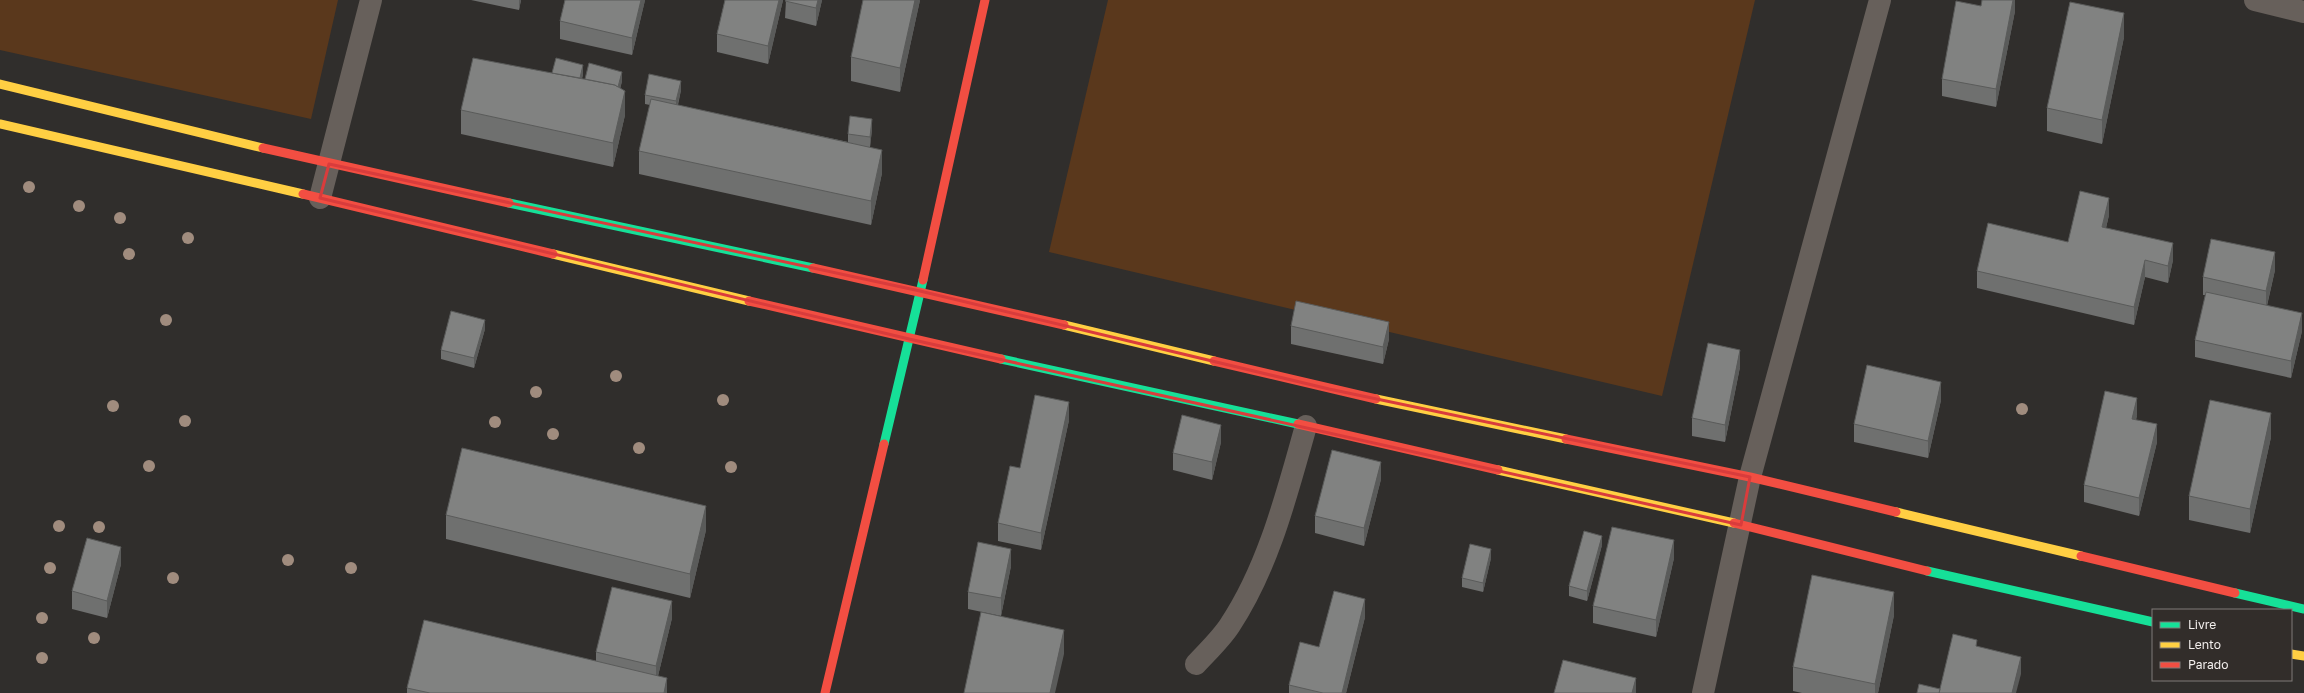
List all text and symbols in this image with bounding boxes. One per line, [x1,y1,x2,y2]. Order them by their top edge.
legend [2152,609,2292,681]
text: Livre [2188,617,2216,632]
text: Lento [2188,637,2221,652]
text: Parado [2188,657,2228,672]

